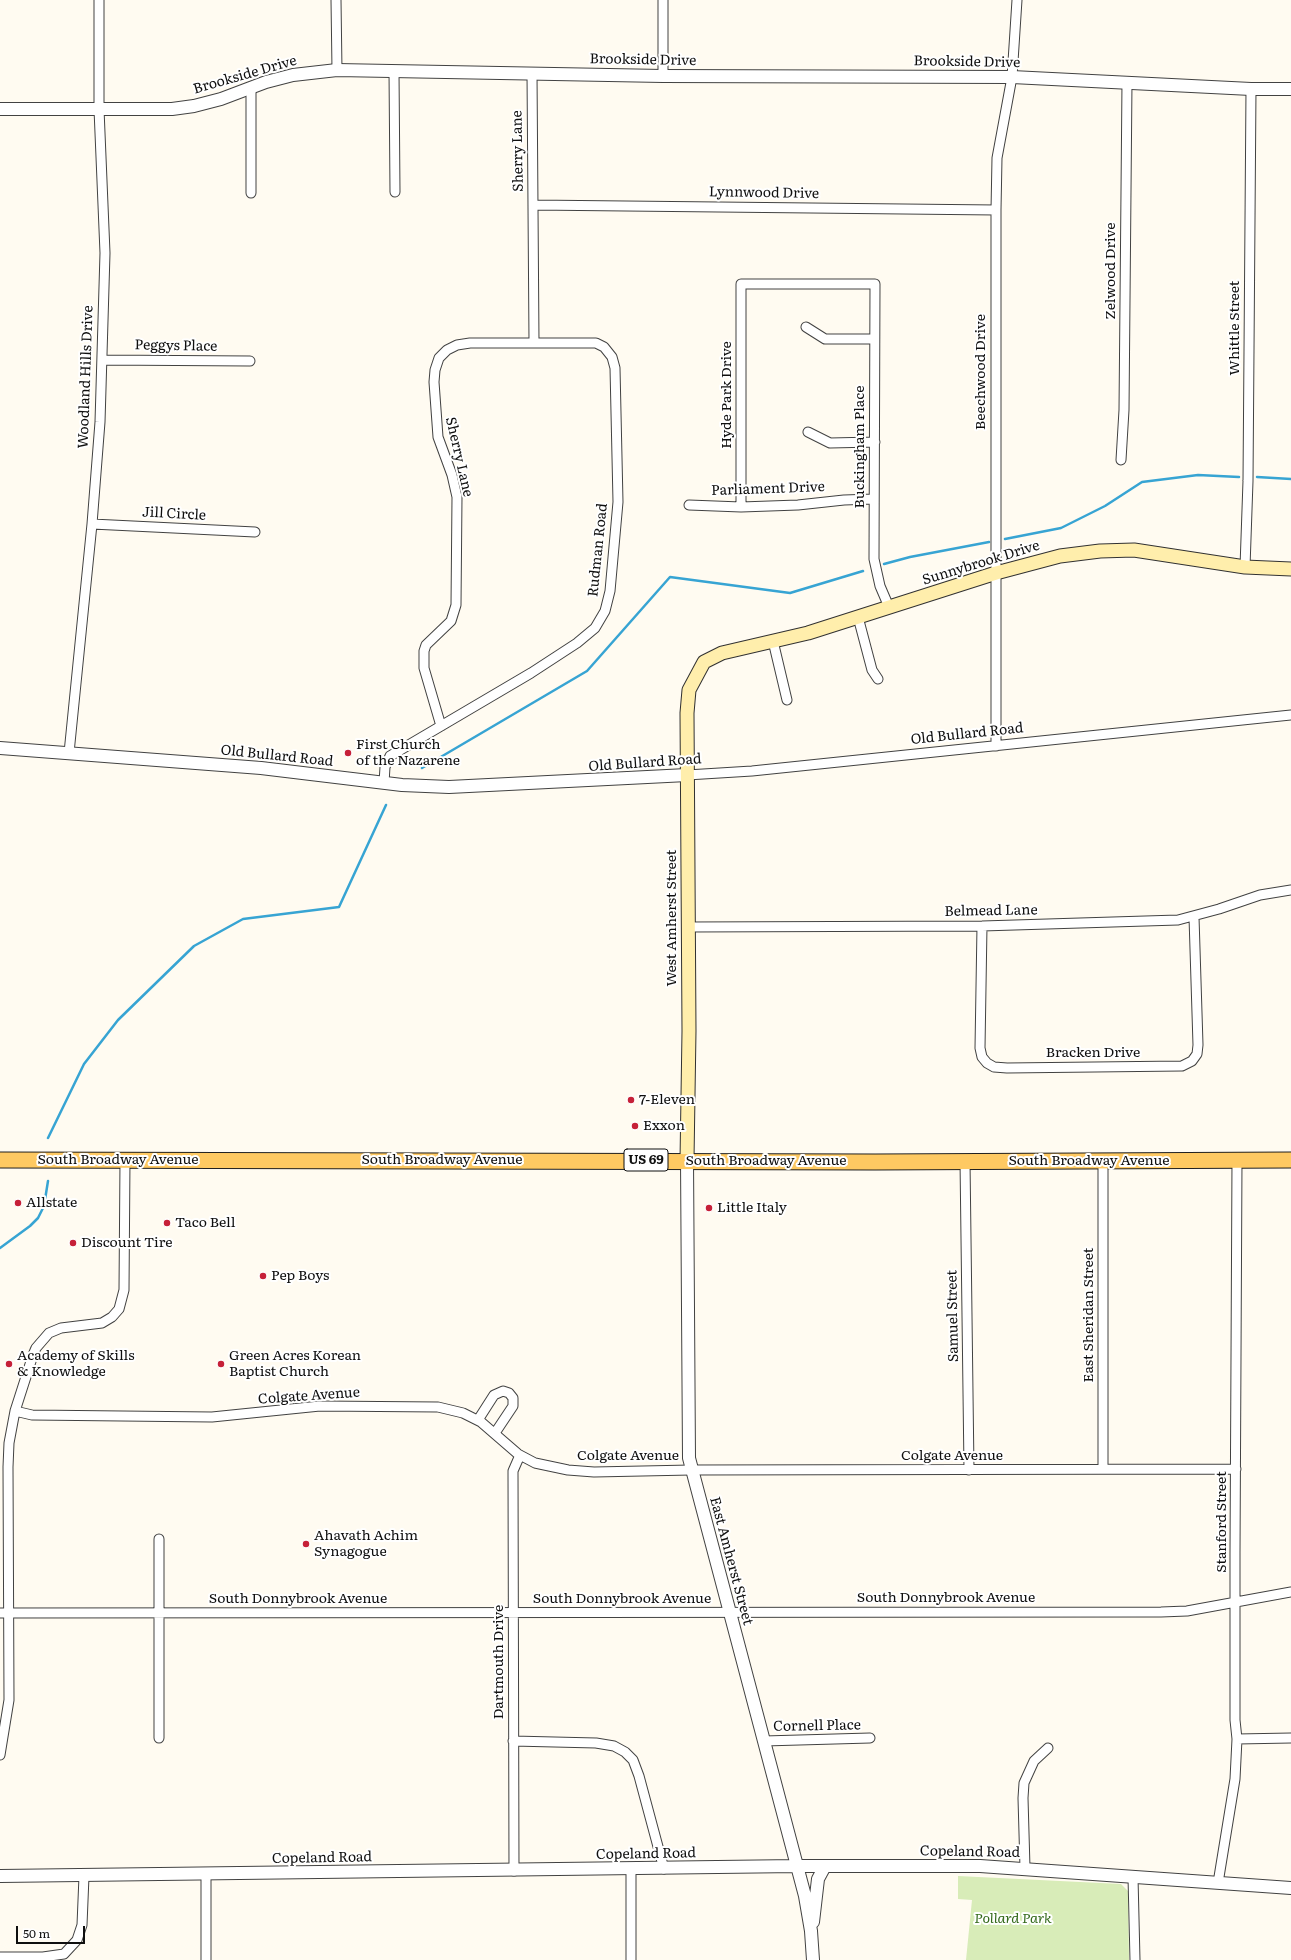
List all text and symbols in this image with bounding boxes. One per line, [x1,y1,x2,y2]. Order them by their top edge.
street label: Brookside Drive [590,51,696,69]
street label: Brookside Drive [191,52,299,98]
street label: Brookside Drive [914,53,1020,71]
street label: Sherry Lane [509,110,527,192]
street label: Lynnwood Drive [709,184,819,202]
street label: Zelwood Drive [1103,222,1119,320]
street label: Whittle Street [1227,281,1243,375]
street label: Woodland Hills Drive [75,305,97,449]
street label: Beechwood Drive [973,314,989,430]
street label: Peggys Place [134,337,218,355]
street label: Hyde Park Drive [719,341,735,449]
street label: Buckingham Place [852,386,868,508]
street label: Sherry Lane [442,415,476,499]
street label: Parliament Drive [711,479,825,499]
street label: Rudman Road [585,502,611,598]
street label: Jill Circle [142,504,206,524]
street label: Sunnybrook Drive [920,537,1042,589]
street label: Old Bullard Road [910,720,1024,748]
place label: First Church of the Nazarene [356,737,460,770]
street label: Old Bullard Road [220,742,334,770]
marker: First Church of the Nazarene [343,748,353,758]
street label: Old Bullard Road [588,751,702,775]
street label: West Amherst Street [664,850,680,986]
street label: Belmead Lane [944,902,1038,920]
street label: Bracken Drive [1046,1045,1140,1061]
place label: 7-Eleven [639,1092,695,1108]
marker: 7-Eleven [626,1095,636,1105]
place label: Exxon [643,1118,685,1134]
marker: Exxon [630,1121,640,1131]
road number: US 69 [624,1149,668,1171]
street label: South Broadway Avenue [37,1152,199,1168]
street label: South Broadway Avenue [361,1152,523,1168]
street label: South Broadway Avenue [685,1153,847,1169]
street label: South Broadway Avenue [1008,1153,1170,1169]
place label: Allstate [26,1195,77,1211]
marker: Allstate [13,1198,23,1208]
place label: Little Italy [717,1200,787,1216]
marker: Little Italy [704,1203,714,1213]
place label: Taco Bell [175,1215,235,1231]
marker: Taco Bell [162,1218,172,1228]
place label: Discount Tire [81,1235,173,1251]
marker: Discount Tire [68,1238,78,1248]
street label: East Sheridan Street [1081,1247,1097,1383]
place label: Pep Boys [271,1268,329,1284]
street label: Samuel Street [944,1270,962,1362]
marker: Pep Boys [258,1271,268,1281]
place label: Academy of Skills & Knowledge [17,1348,135,1380]
place label: Green Acres Korean Baptist Church [229,1348,361,1380]
marker: Academy of Skills & Knowledge [4,1359,14,1369]
marker: Green Acres Korean Baptist Church [216,1359,226,1369]
street label: Colgate Avenue [258,1384,360,1408]
street label: Colgate Avenue [577,1448,679,1464]
street label: Colgate Avenue [901,1448,1003,1464]
street label: Stanford Street [1214,1471,1230,1573]
street label: East Amherst Street [706,1495,756,1627]
place label: Ahavath Achim Synagogue [314,1528,418,1560]
marker: Ahavath Achim Synagogue [301,1539,311,1549]
street label: South Donnybrook Avenue [857,1590,1035,1606]
street label: South Donnybrook Avenue [209,1591,387,1607]
street label: South Donnybrook Avenue [533,1591,711,1607]
street label: Dartmouth Drive [491,1605,507,1719]
street label: Cornell Place [773,1717,861,1735]
street label: Copeland Road [920,1843,1020,1861]
street label: Copeland Road [596,1845,696,1863]
street label: Copeland Road [272,1849,372,1867]
park label: Pollard Park [974,1911,1052,1927]
scale bar [18,1918,87,1944]
text: 50 m [23,1924,50,1942]

